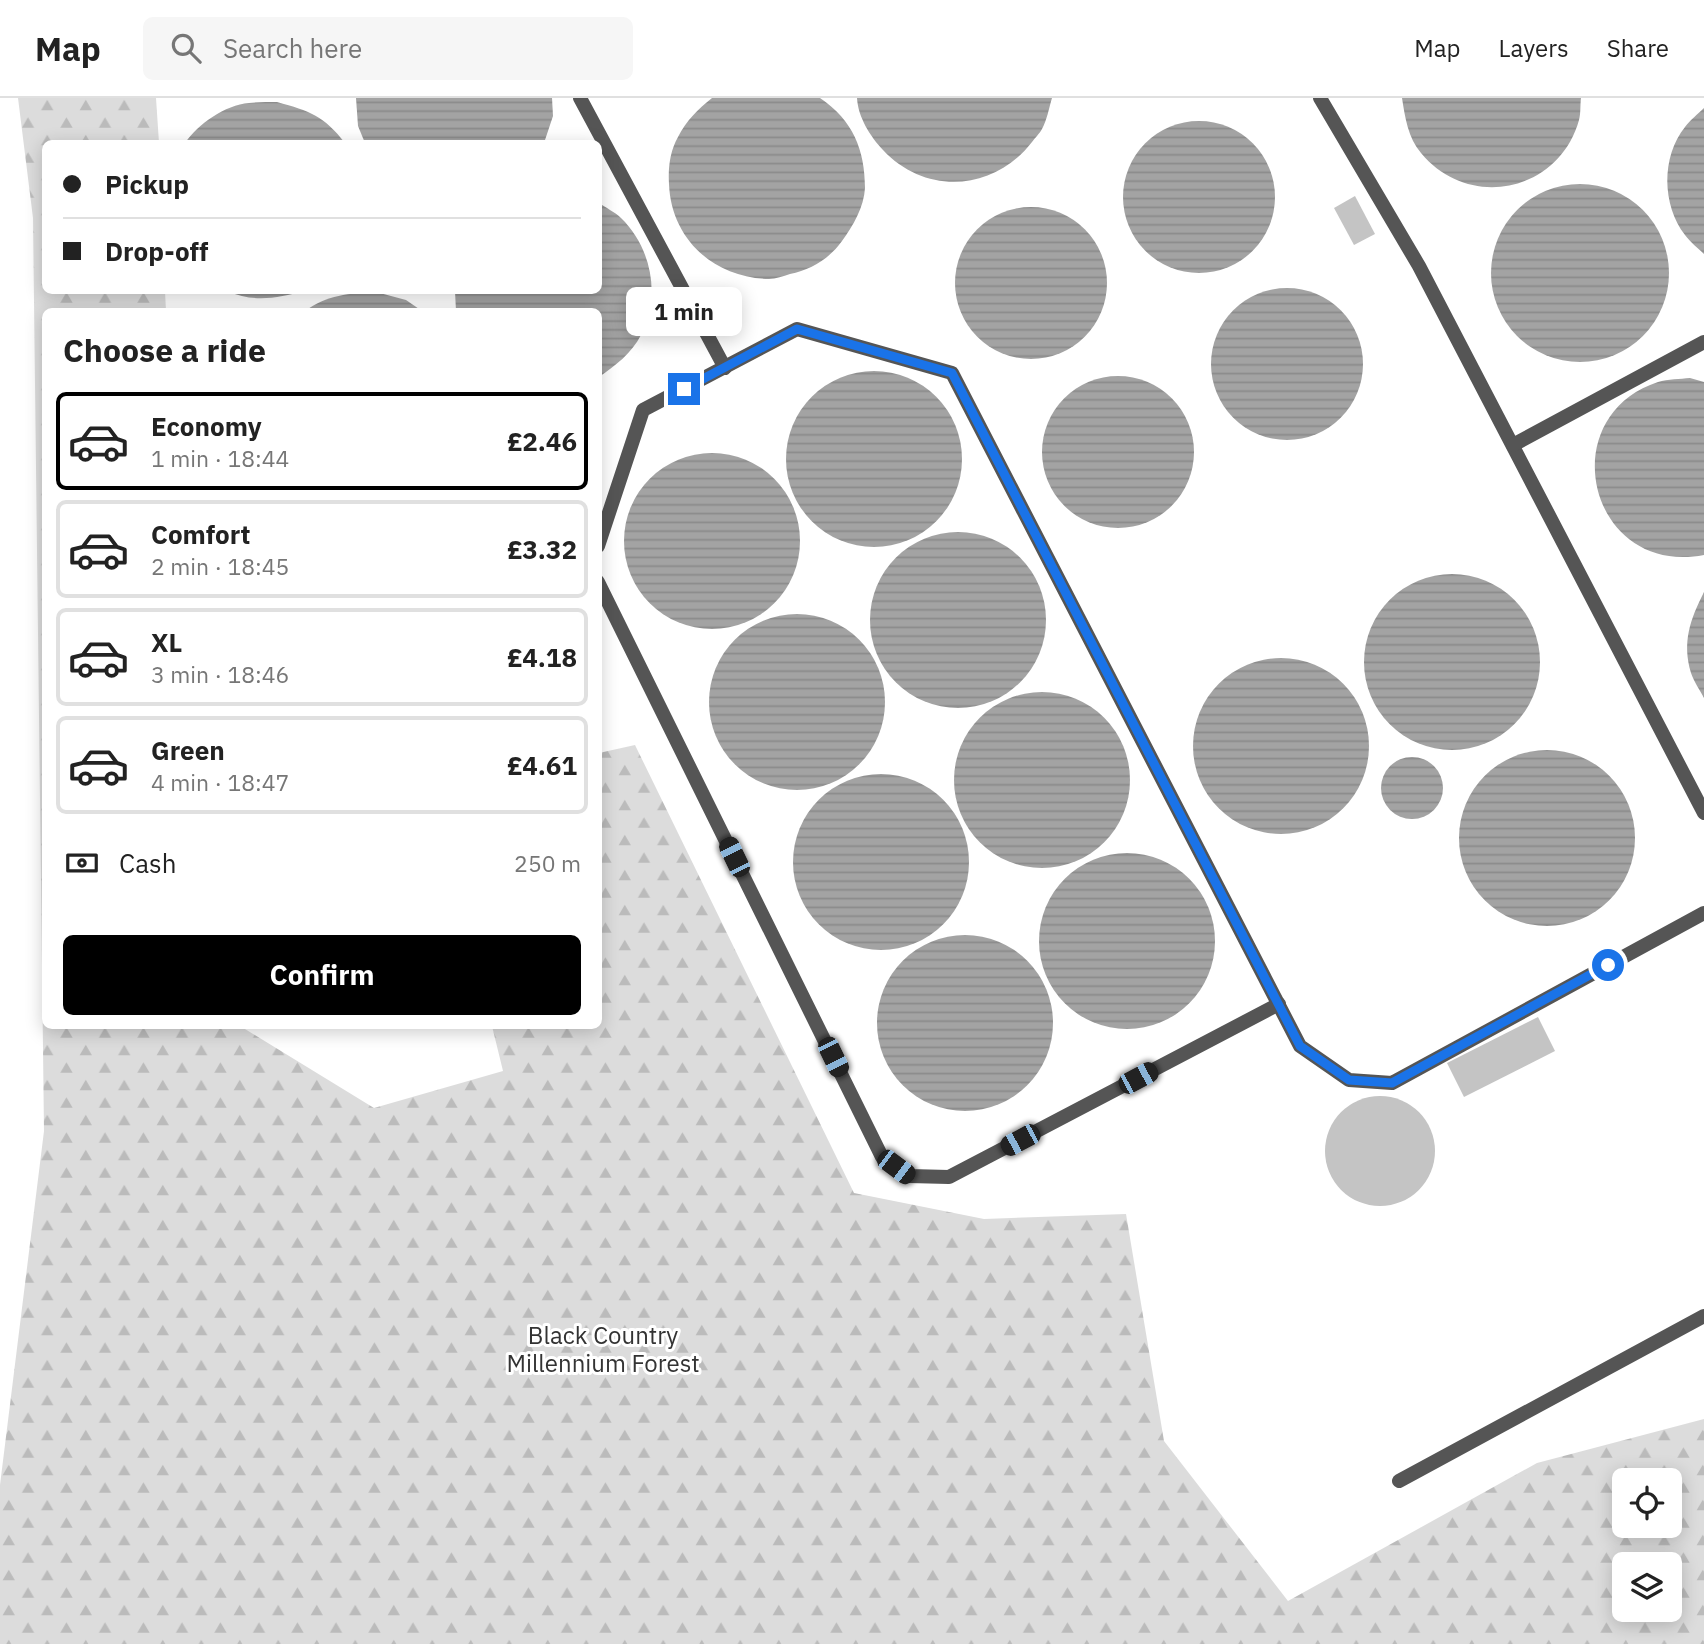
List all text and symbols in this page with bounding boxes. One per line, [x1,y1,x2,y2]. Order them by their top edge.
search box [143,17,633,80]
text: Map [35,27,101,70]
icon: search [167,29,205,67]
text: Search here [223,31,362,65]
text: Map [1414,32,1461,64]
text: Layers [1499,32,1569,64]
text: Share [1607,32,1669,64]
text: Pickup [105,167,189,201]
text: Drop-off [105,234,208,268]
callout: 1 min [626,288,742,336]
text: 1 min [654,296,714,326]
text: Choose a ride [63,329,266,371]
route end [668,373,700,405]
text: Economy [151,409,262,443]
icon: car [67,410,130,473]
text: £2.46 [507,424,577,458]
text: 1 min · 18:44 [151,443,289,473]
text: Comfort [151,517,250,551]
icon: car [67,518,130,581]
text: £3.32 [507,532,577,566]
text: 2 min · 18:45 [151,551,289,581]
text: XL [151,625,182,659]
icon: car [67,626,130,689]
text: £4.18 [507,640,577,674]
text: 3 min · 18:46 [151,659,289,689]
text: Green [151,733,225,767]
icon: car [67,734,130,797]
text: £4.61 [507,748,577,782]
text: 4 min · 18:47 [151,767,289,797]
car [716,834,753,880]
icon: cash [63,844,101,882]
text: Cash [119,846,176,880]
text: 250 m [514,848,581,878]
button: Confirm [63,935,581,1015]
route start [1592,949,1624,981]
car [815,1034,852,1080]
car [1115,1059,1162,1097]
car [997,1121,1044,1159]
car [873,1146,920,1188]
park label: Black Country Millennium Forest [506,1319,700,1379]
map controls [1612,1468,1682,1622]
button: locate [1612,1468,1682,1538]
button: layers [1612,1552,1682,1622]

